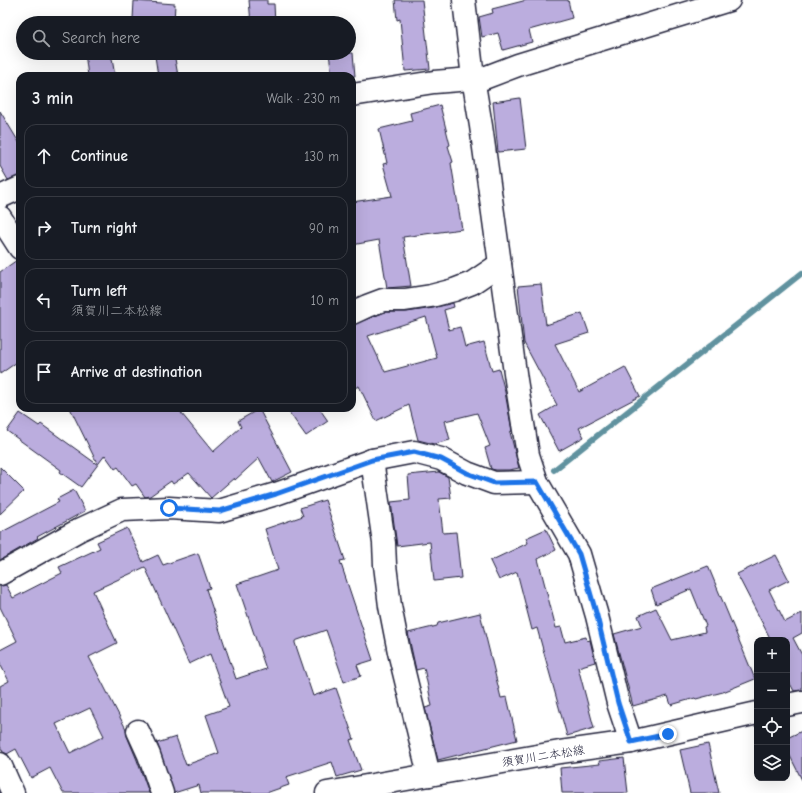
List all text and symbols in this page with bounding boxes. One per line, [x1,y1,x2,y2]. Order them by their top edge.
search box [16,16,356,60]
icon: search [30,27,52,49]
text: Search here [62,29,140,47]
text: 3 min [32,89,73,108]
text: Walk · 230 m [266,91,340,106]
icon: ahead [33,145,55,167]
text: Continue [71,147,128,165]
text: 130 m [304,149,339,164]
icon: right [33,217,55,239]
text: Turn right [71,219,137,237]
text: 90 m [309,221,339,236]
text: Turn left [71,282,127,300]
icon: left [33,289,55,311]
text: 10 m [311,293,339,308]
text: 須賀川二本松線 [71,303,162,318]
icon: arrive [33,361,55,383]
text: Arrive at destination [71,363,202,381]
route start [160,499,178,517]
map controls [754,637,790,781]
button: + [754,637,790,673]
button: − [754,673,790,709]
button: locate [754,709,790,745]
route end [659,725,677,743]
street label: 須賀川二本松線 [500,743,586,769]
button: layers [754,745,790,781]

